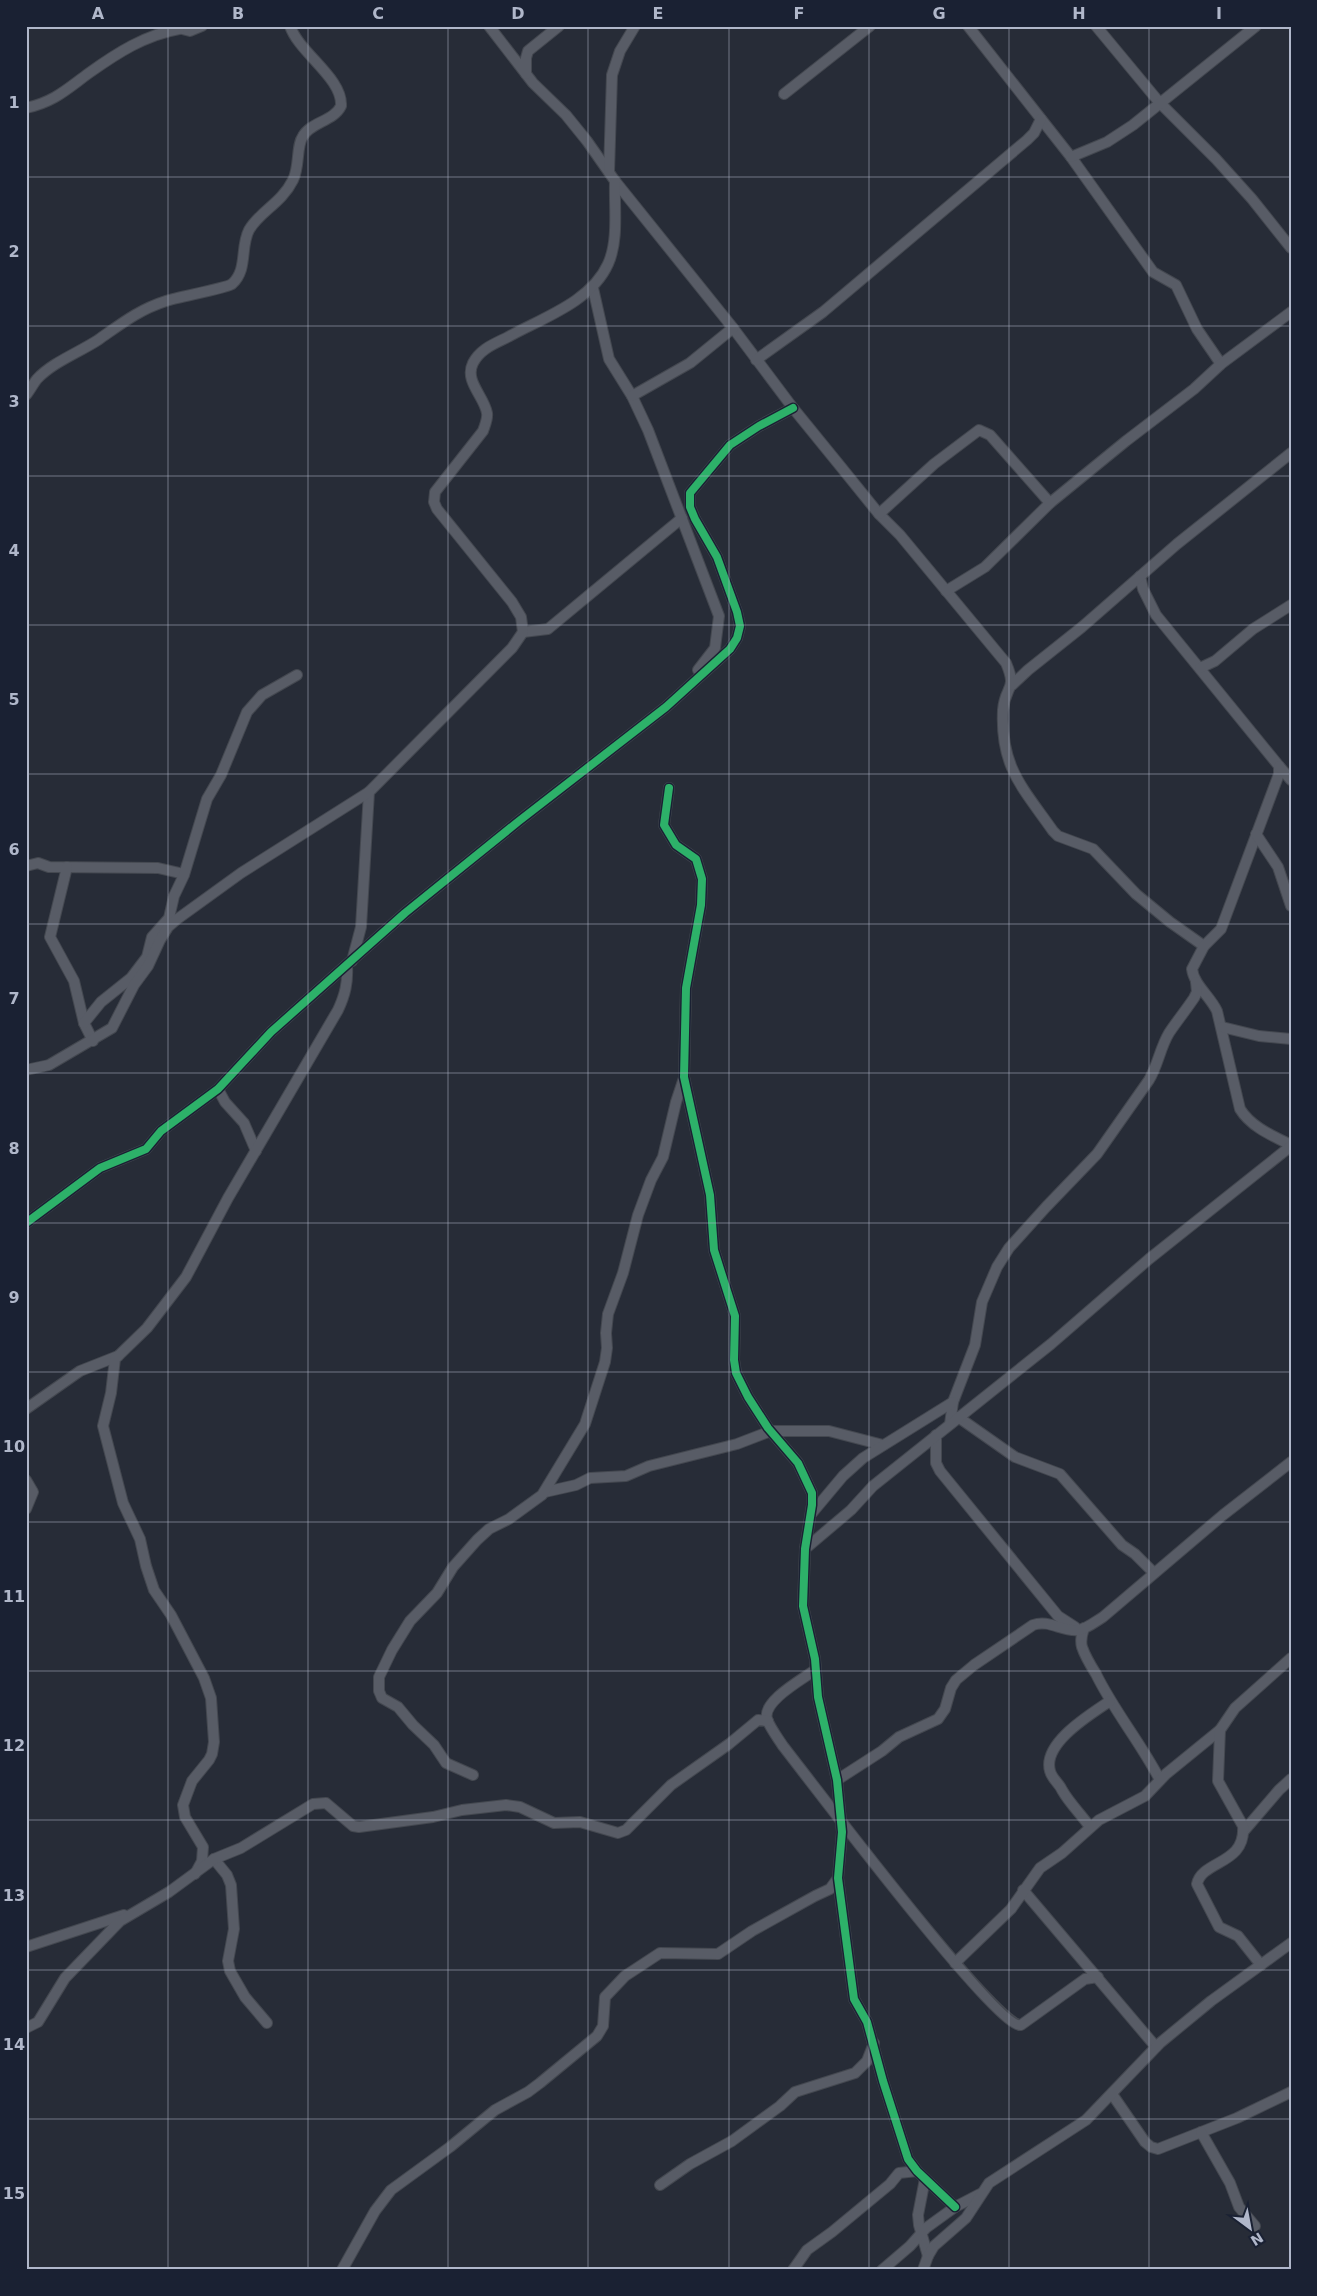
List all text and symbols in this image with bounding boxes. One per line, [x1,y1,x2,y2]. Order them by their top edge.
text: A [92,4,105,23]
text: B [232,4,244,23]
text: C [372,4,384,23]
text: D [511,4,525,23]
text: E [653,4,663,23]
text: F [794,4,804,23]
text: G [932,4,946,23]
text: H [1072,4,1086,23]
text: I [1216,4,1222,23]
text: 1 [8,93,20,112]
text: 2 [8,242,20,261]
text: 3 [8,392,20,411]
text: 4 [8,541,20,560]
text: 5 [8,690,20,709]
text: 6 [8,840,20,859]
text: 7 [8,989,20,1008]
text: 8 [8,1139,20,1158]
text: 9 [8,1288,20,1307]
text: 10 [3,1437,25,1456]
text: 11 [3,1587,25,1606]
text: 12 [3,1736,25,1755]
text: 13 [3,1886,25,1905]
text: 14 [3,2035,25,2054]
text: 15 [3,2184,25,2203]
north arrow [1224,2204,1274,2254]
text: N [1248,2229,1266,2249]

